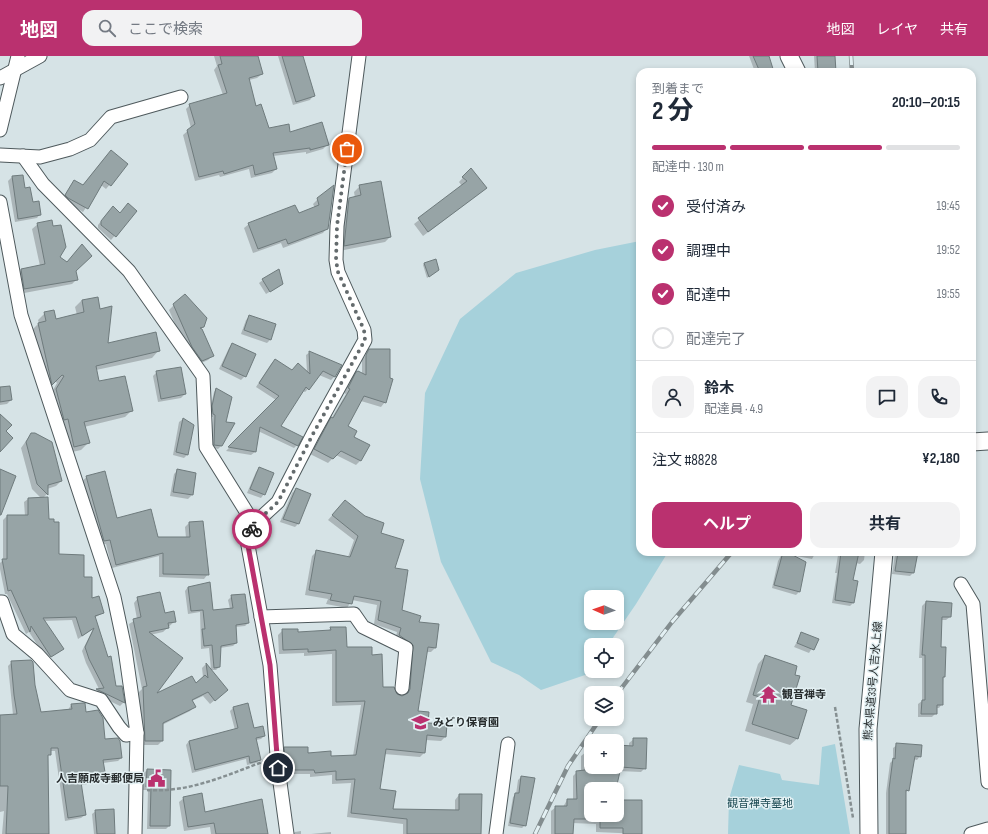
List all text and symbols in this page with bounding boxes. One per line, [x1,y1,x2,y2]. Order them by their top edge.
search box [82,10,362,46]
icon: search [96,17,118,39]
text: 地図 [20,19,58,42]
text: ここで検索 [128,20,203,39]
text: 地図 [826,21,854,38]
text: レイヤ [876,21,918,38]
text: 共有 [940,21,968,38]
text: 到着まで [652,81,704,97]
text: 20:10–20:15 [892,93,960,112]
text: 2 分 [652,96,693,127]
pin [330,132,364,166]
icon: bag [336,138,358,160]
text: 配達中 · 130 m [652,159,724,175]
icon: check [652,195,674,217]
text: 受付済み [686,198,746,217]
text: 19:45 [937,198,960,214]
icon: check [652,239,674,261]
text: 調理中 [686,242,731,261]
text: 19:52 [937,242,960,258]
icon: check [652,283,674,305]
text: 配達中 [686,286,731,305]
text: 19:55 [937,286,960,302]
text: 配達完了 [686,330,746,349]
button: person [652,376,694,418]
button: chat [866,376,908,418]
button: phone [918,376,960,418]
text: 鈴木 [704,379,734,398]
text: 配達員 · 4.9 [704,401,763,417]
text: ¥2,180 [922,449,960,468]
text: 注文 #8828 [652,451,717,470]
button: ヘルプ [652,502,802,548]
button: 共有 [810,502,960,548]
courier [232,509,272,549]
icon: bike [241,518,263,540]
north arrow [584,590,624,630]
map controls [584,590,624,822]
street label: 熊本県道33号人吉水上線 [861,621,885,741]
button: locate [584,638,624,678]
temple icon: 観音禅寺 [759,684,779,704]
button: layers [584,686,624,726]
place label: 観音禅寺 [782,688,826,701]
school or university icon: みどり保育園 [410,712,430,732]
place label: みどり保育園 [433,716,499,729]
button: + [584,734,624,774]
pin [261,751,295,785]
icon: home [267,757,289,779]
public building icon: 人吉願成寺郵便局 [147,768,167,788]
place label: 人吉願成寺郵便局 [56,772,144,785]
button: − [584,782,624,822]
park label: 観音禅寺墓地 [727,797,793,810]

